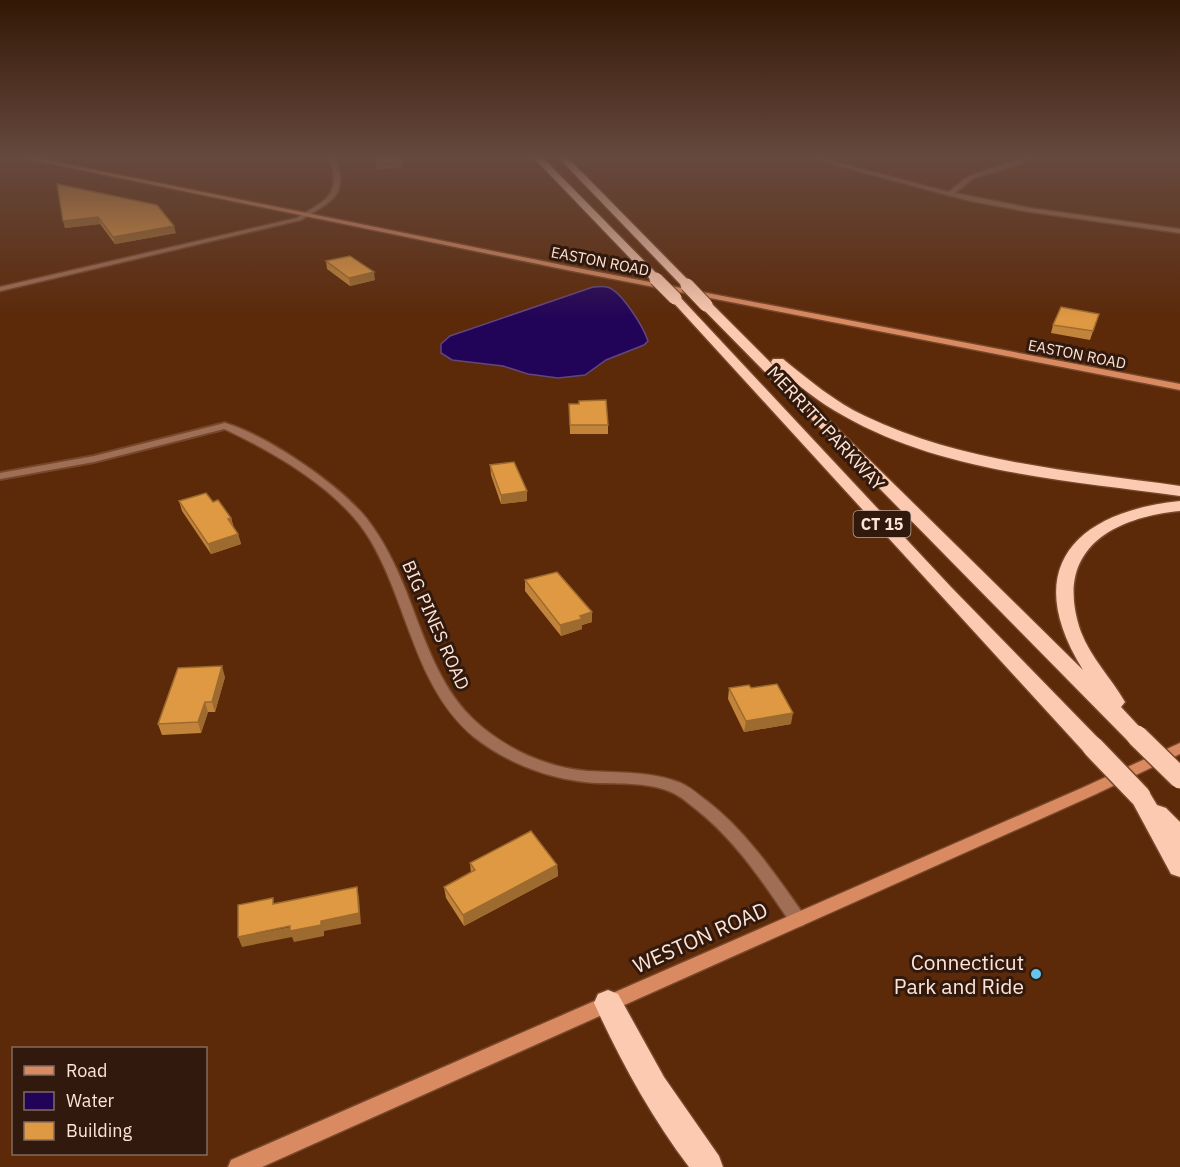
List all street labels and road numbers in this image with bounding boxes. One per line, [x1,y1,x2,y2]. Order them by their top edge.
street label: EASTON ROAD [549,242,651,280]
street label: EASTON ROAD [1026,335,1128,373]
street label: MERRITT PARKWAY [762,361,890,495]
road number: CT 15 [854,511,910,537]
street label: BIG PINES ROAD [397,557,475,693]
street label: WESTON ROAD [628,895,772,979]

